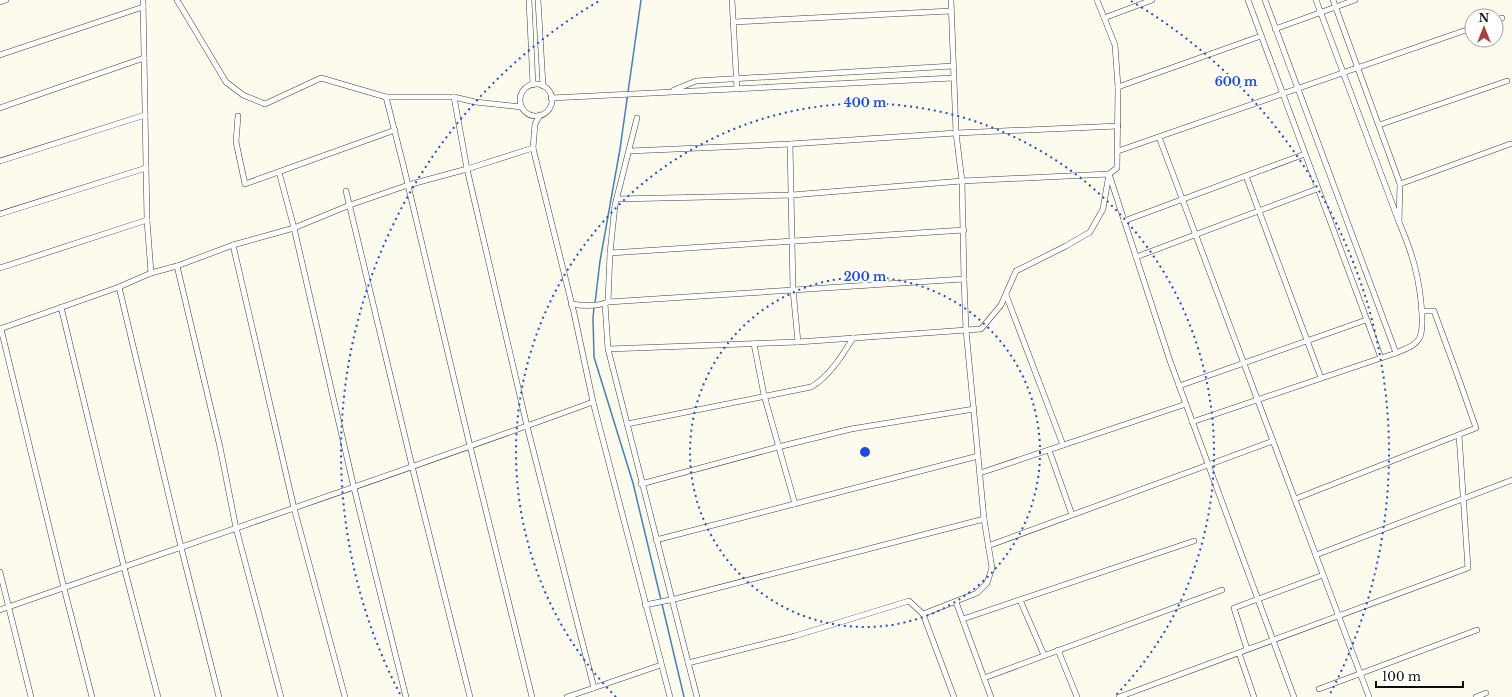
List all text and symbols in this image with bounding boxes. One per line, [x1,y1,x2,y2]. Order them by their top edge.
north arrow [1464,8,1504,48]
text: N [1479,11,1490,25]
text: 600 m [1215,74,1258,89]
text: 400 m [844,95,887,110]
text: 200 m [844,269,887,284]
centre of rings [858,445,872,459]
scale bar [1376,663,1463,689]
text: 100 m [1382,669,1421,684]

